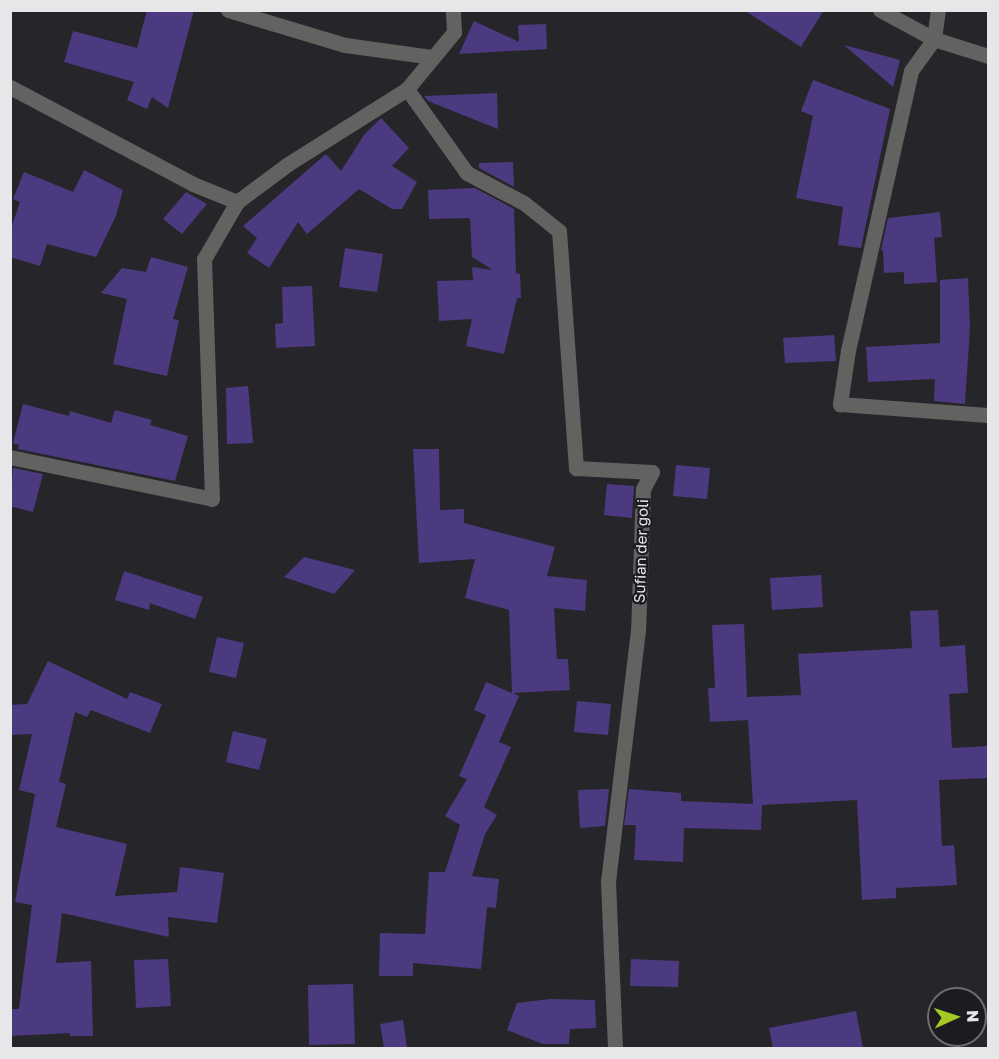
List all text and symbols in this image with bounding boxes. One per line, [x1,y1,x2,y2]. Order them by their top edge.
street label: Sufian der goli [630,499,652,603]
north arrow [927,987,987,1047]
text: N [963,1010,983,1023]

